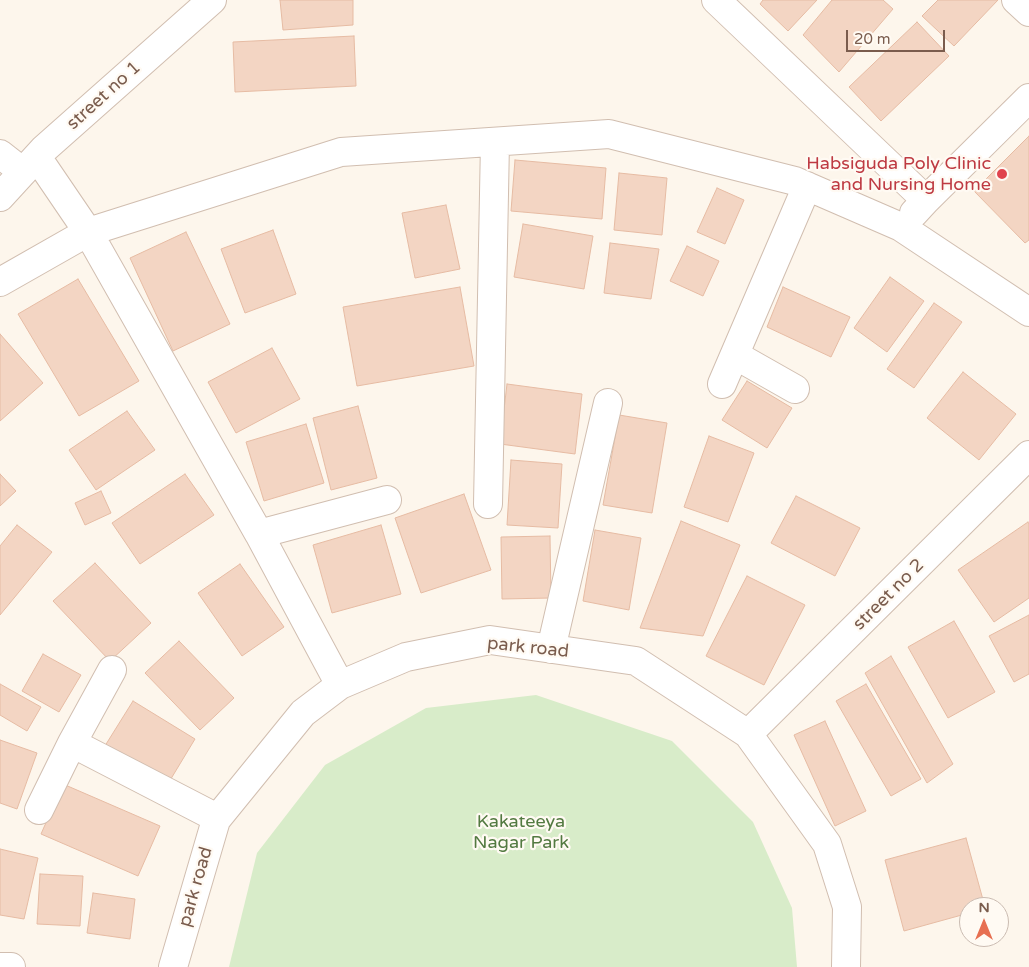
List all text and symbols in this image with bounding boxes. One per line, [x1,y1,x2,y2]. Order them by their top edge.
scale bar [849,20,948,52]
text: 20 m [854,30,891,48]
street label: street no 1 [63,57,145,135]
place label: Habsiguda Poly Clinic and Nursing Home [806,153,991,195]
marker: Habsiguda Poly Clinic and Nursing Home [995,167,1009,181]
street label: street no 2 [849,555,929,635]
street label: park road [486,633,570,663]
park label: Kakateeya Nagar Park [473,811,569,854]
street label: park road [174,845,218,929]
north arrow [959,897,1009,947]
text: N [978,899,990,916]

